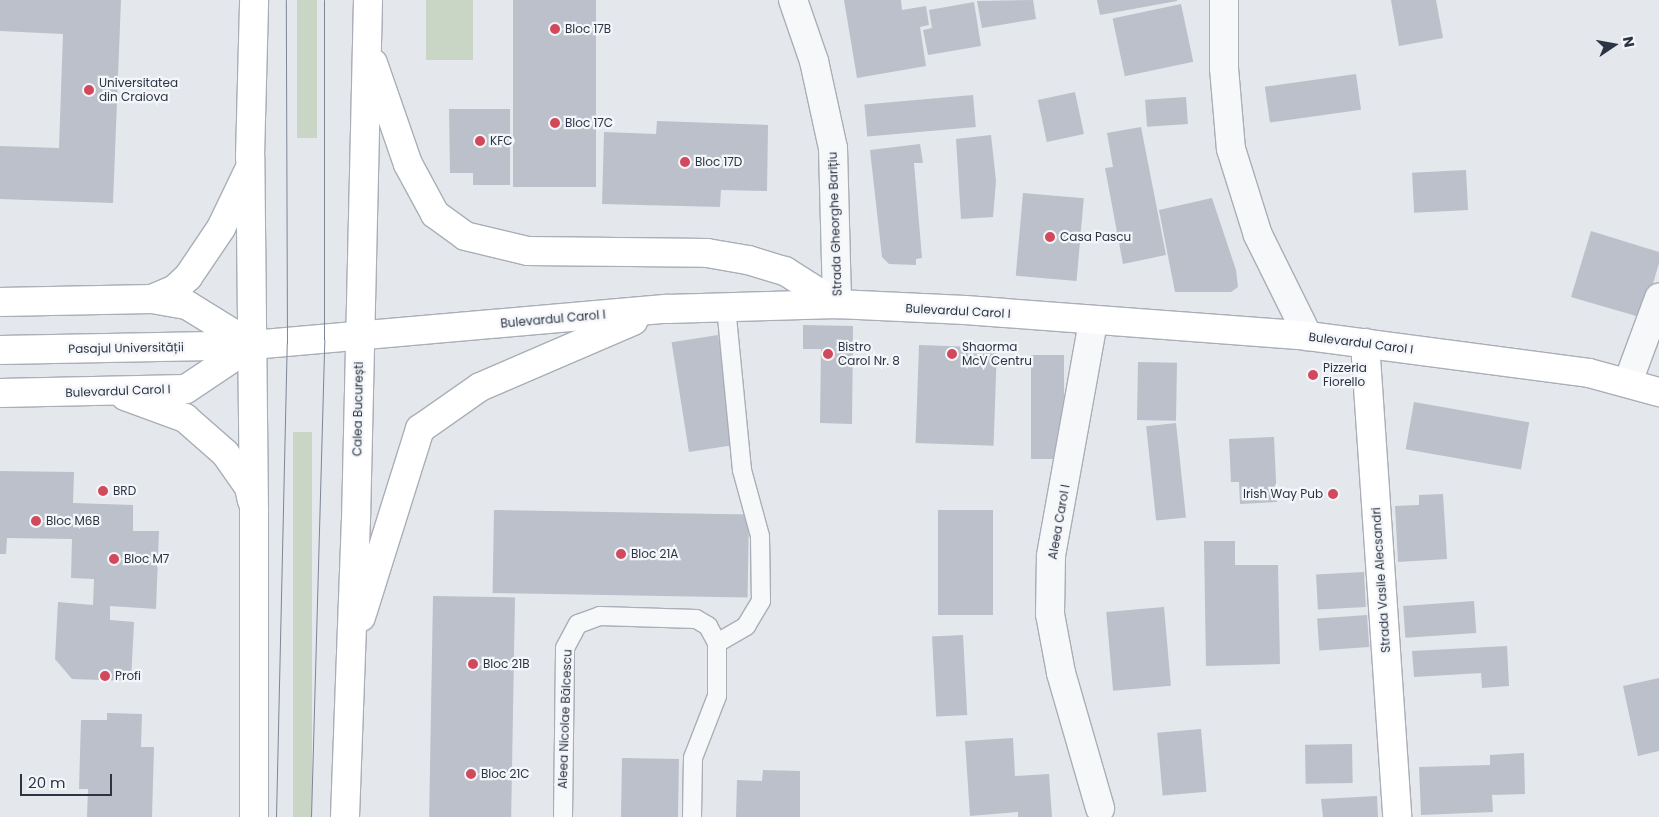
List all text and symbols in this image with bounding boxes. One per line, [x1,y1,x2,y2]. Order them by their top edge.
north arrow [1589,20,1639,70]
place label: Bloc 17B [565,22,611,36]
marker: Bloc 17B [549,23,561,35]
text: N [1618,35,1640,49]
place label: Universitatea din Craiova [99,76,178,104]
marker: Universitatea din Craiova [83,84,95,96]
place label: Bloc 17C [565,116,613,130]
marker: Bloc 17C [549,117,561,129]
place label: KFC [490,134,512,148]
marker: KFC [474,135,486,147]
street label: Strada Gheorghe Barițiu [825,152,845,296]
place label: Bloc 17D [695,155,742,169]
marker: Bloc 17D [679,156,691,168]
place label: Casa Pascu [1060,230,1131,244]
marker: Casa Pascu [1044,231,1056,243]
street label: Bulevardul Carol I [905,301,1011,321]
street label: Bulevardul Carol I [500,307,606,331]
street label: Bulevardul Carol I [1308,329,1414,357]
street label: Pasajul Universității [68,340,184,356]
place label: Bistro Carol Nr. 8 [838,340,900,368]
place label: Shaorma McV Centru [962,340,1032,368]
marker: Bistro Carol Nr. 8 [822,348,834,360]
marker: Shaorma McV Centru [946,348,958,360]
place label: Pizzeria Fiorello [1323,361,1367,389]
street label: Calea București [350,362,366,456]
marker: Pizzeria Fiorello [1307,369,1319,381]
street label: Bulevardul Carol I [65,382,171,400]
street label: Aleea Carol I [1045,483,1073,561]
place label: BRD [113,484,136,498]
marker: BRD [97,485,109,497]
place label: Irish Way Pub [1243,487,1323,501]
marker: Irish Way Pub [1327,488,1339,500]
street label: Strada Vasile Alecsandri [1369,507,1393,653]
place label: Bloc M6B [46,514,100,528]
marker: Bloc M6B [30,515,42,527]
place label: Bloc 21A [631,547,678,561]
marker: Bloc 21A [615,548,627,560]
place label: Bloc M7 [124,552,169,566]
marker: Bloc M7 [108,553,120,565]
street label: Aleea Nicolae Bălcescu [555,649,575,789]
place label: Bloc 21B [483,657,530,671]
marker: Bloc 21B [467,658,479,670]
place label: Profi [115,669,141,683]
marker: Profi [99,670,111,682]
scale bar [22,764,115,796]
place label: Bloc 21C [481,767,529,781]
marker: Bloc 21C [465,768,477,780]
text: 20 m [28,772,66,793]

